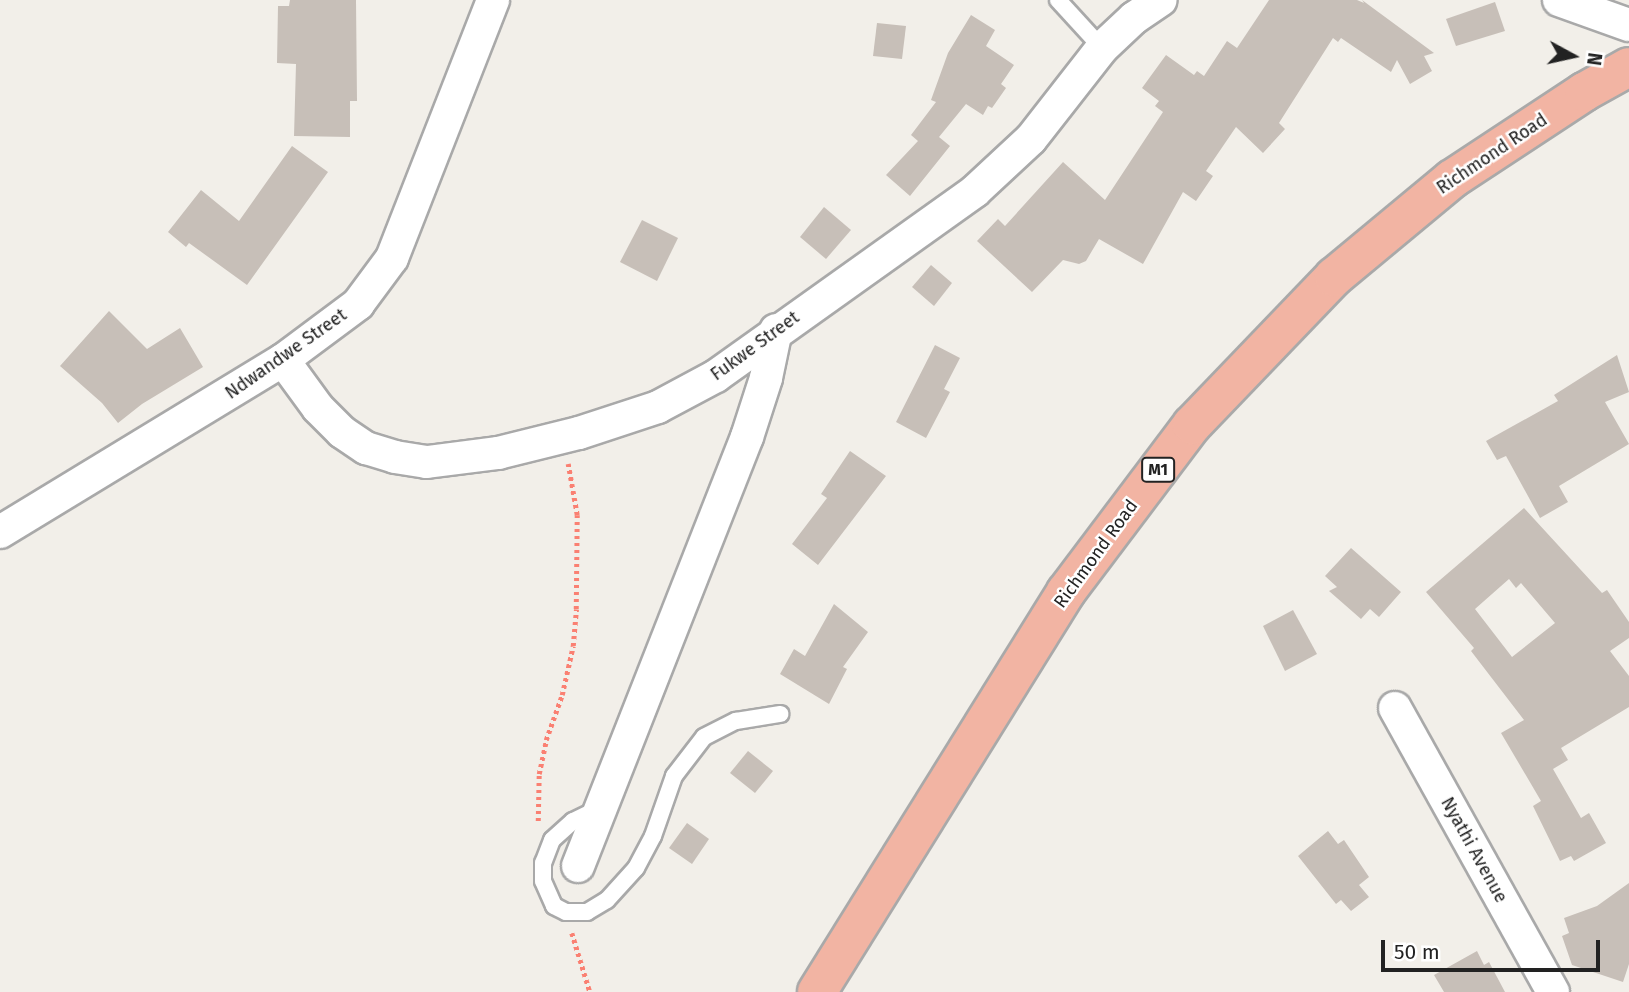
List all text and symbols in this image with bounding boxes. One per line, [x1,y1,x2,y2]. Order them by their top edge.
north arrow [1538,21,1608,91]
text: N [1582,51,1607,67]
street label: Richmond Road [1433,109,1551,199]
street label: Ndwandwe Street [221,304,351,404]
street label: Fukwe Street [707,307,803,385]
road number: M1 [1140,457,1176,482]
street label: Richmond Road [1049,496,1143,612]
street label: Nyathi Avenue [1436,793,1512,907]
scale bar [1384,926,1603,970]
text: 50 m [1394,939,1440,965]

